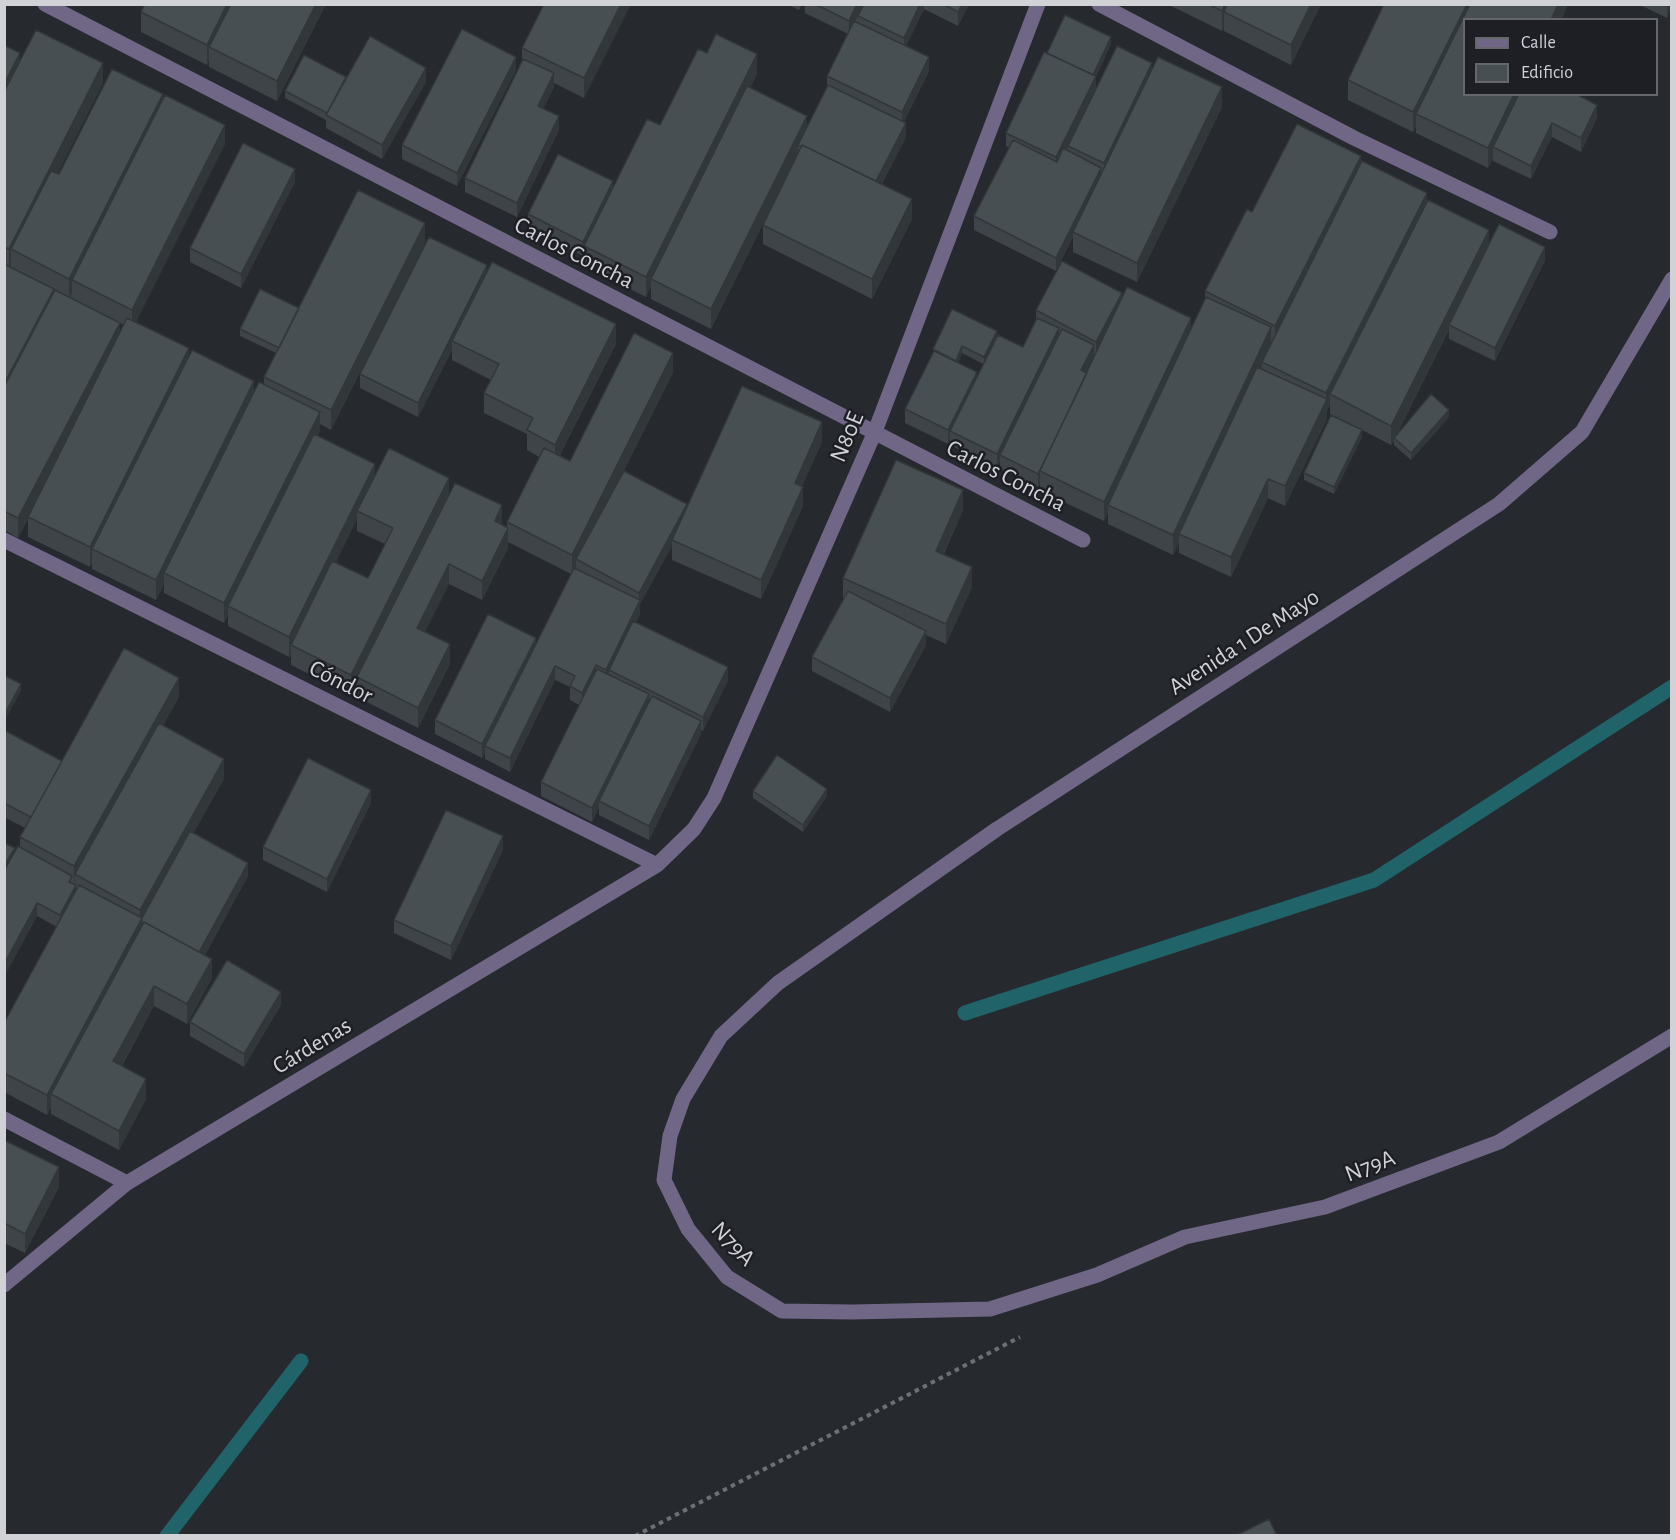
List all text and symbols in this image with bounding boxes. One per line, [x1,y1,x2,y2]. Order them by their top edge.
legend [1463,18,1658,96]
text: Calle [1521,34,1556,52]
text: Edificio [1521,64,1573,82]
street label: Carlos Concha [509,211,639,295]
street label: N80E [824,407,870,467]
street label: Carlos Concha [941,434,1071,518]
street label: Avenida 1 De Mayo [1163,583,1325,701]
street label: Cóndor [304,654,378,710]
street label: Cárdenas [267,1011,357,1081]
street label: N79A [1341,1143,1399,1189]
street label: N79A [705,1215,761,1273]

